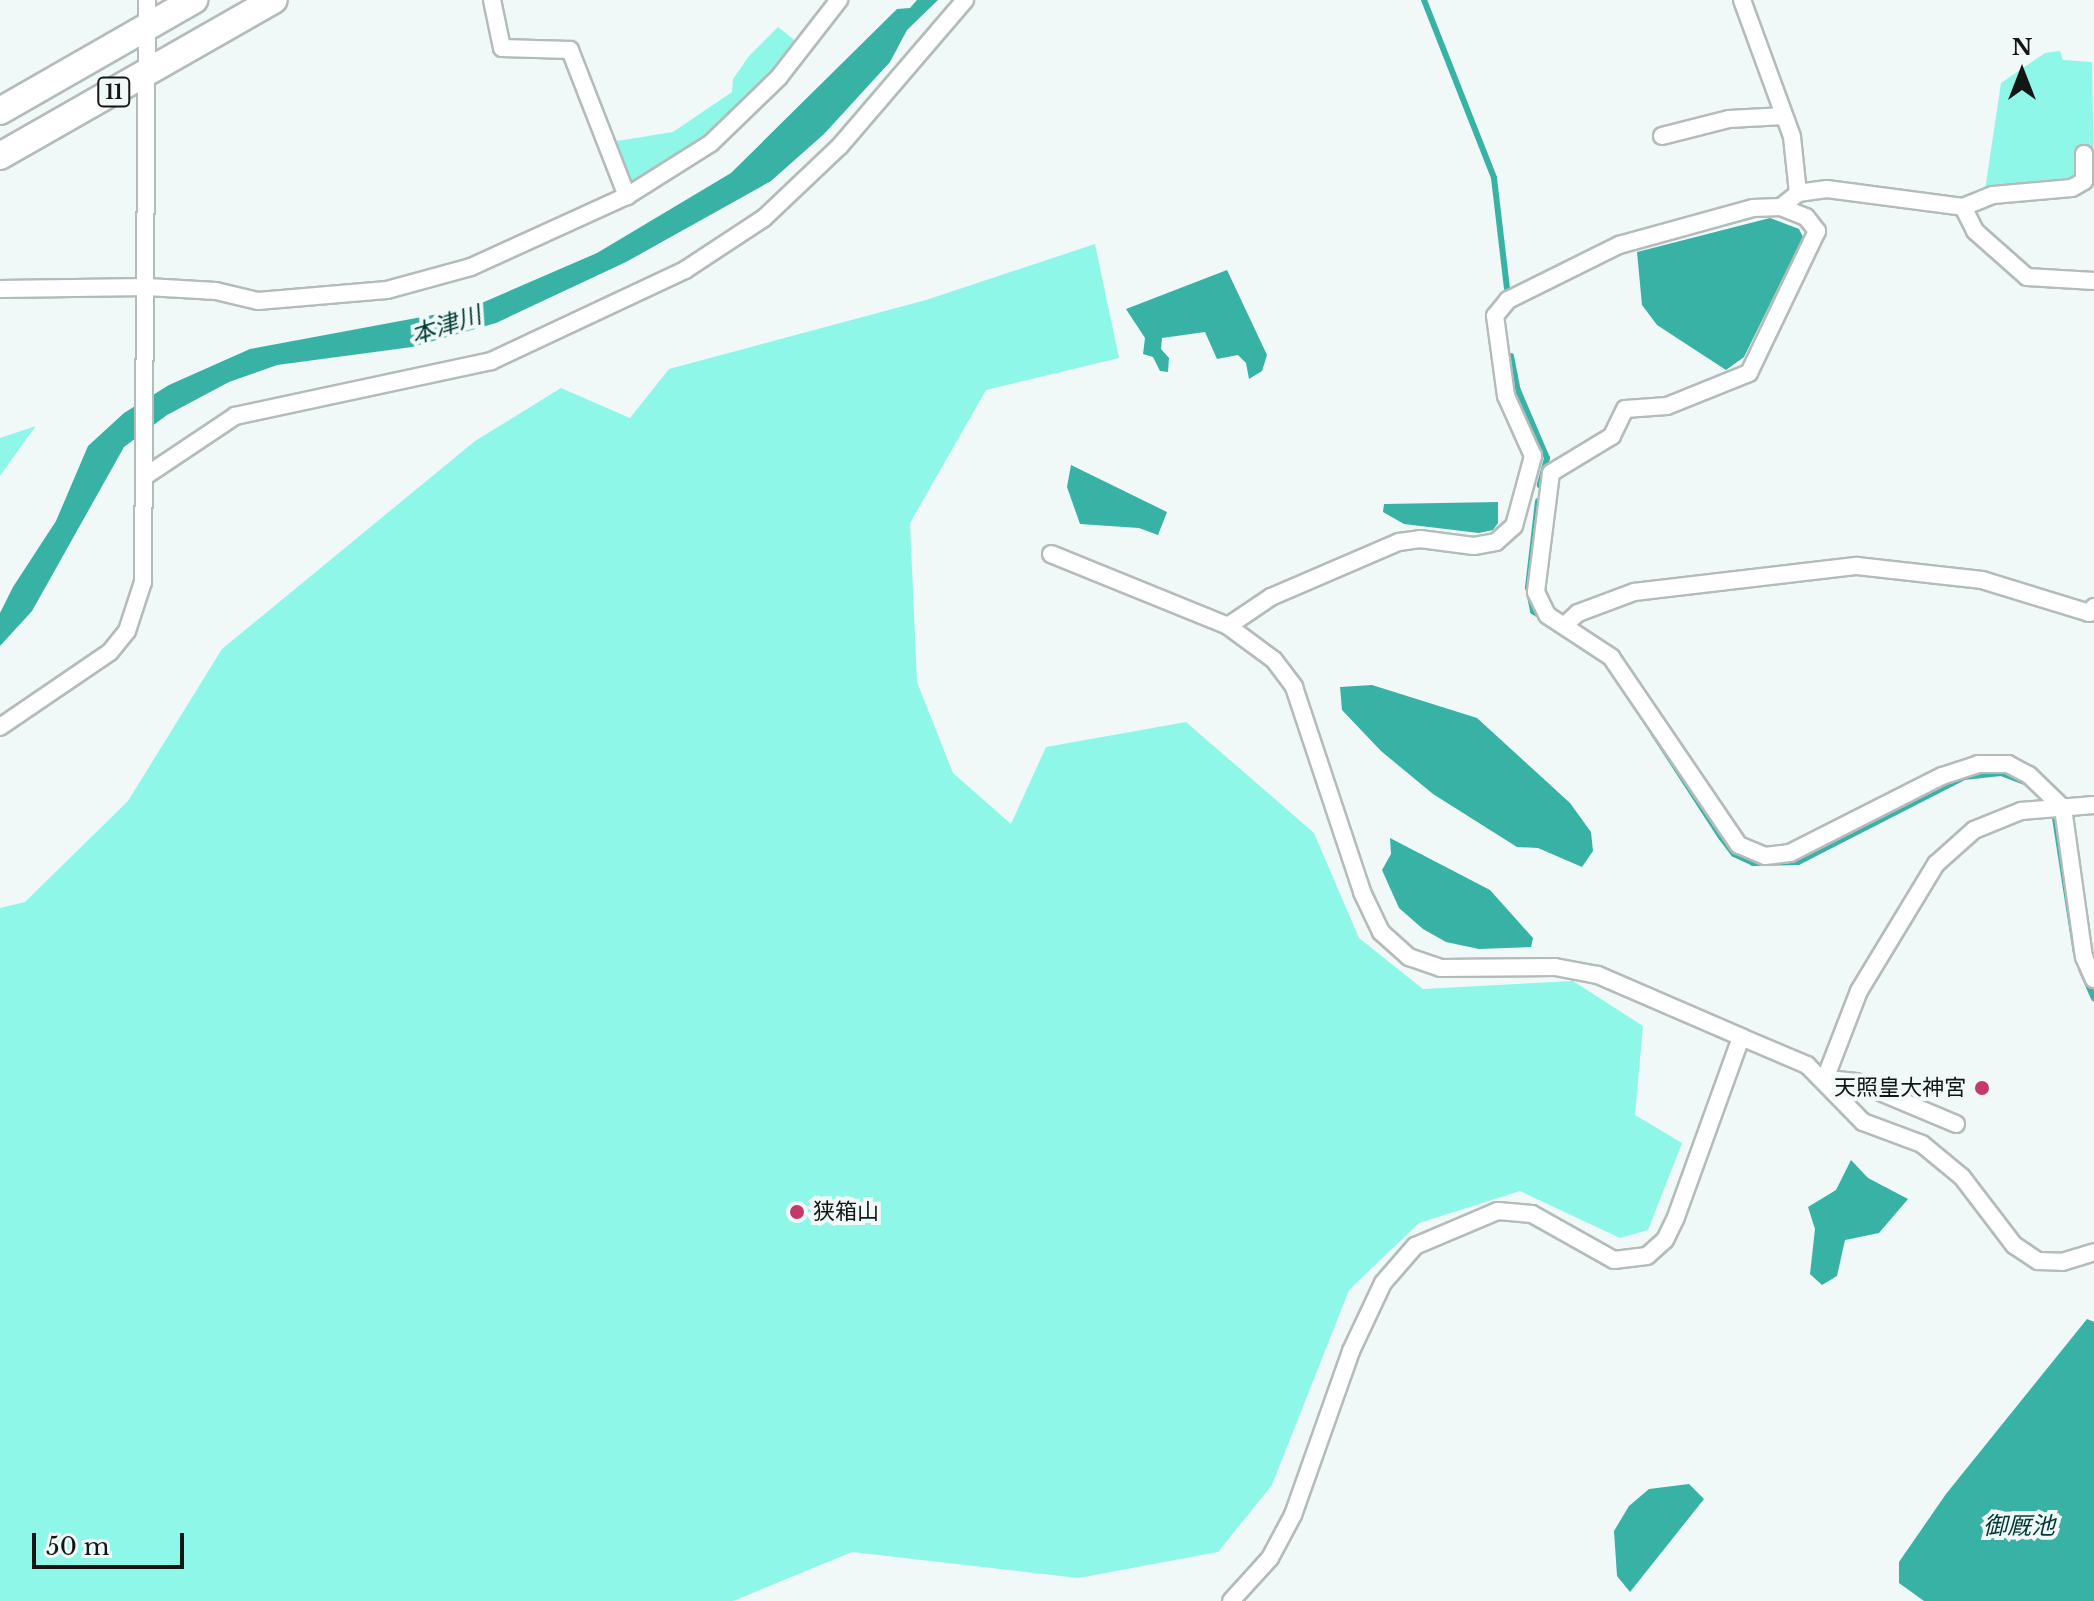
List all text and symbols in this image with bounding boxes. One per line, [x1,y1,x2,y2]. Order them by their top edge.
north arrow [1982,32,2062,112]
text: N [2012,34,2032,61]
road number: 11 [96,76,132,108]
water label: 本津川 [407,300,485,350]
place label: 天照皇大神宮 [1834,1075,1966,1101]
marker: 天照皇大神宮 [1973,1079,1991,1097]
place label: 狭箱山 [813,1199,879,1225]
marker: 狭箱山 [788,1203,806,1221]
water label: 御厩池 [1983,1512,2055,1540]
scale bar [36,1517,188,1567]
text: 50 m [46,1532,109,1561]

